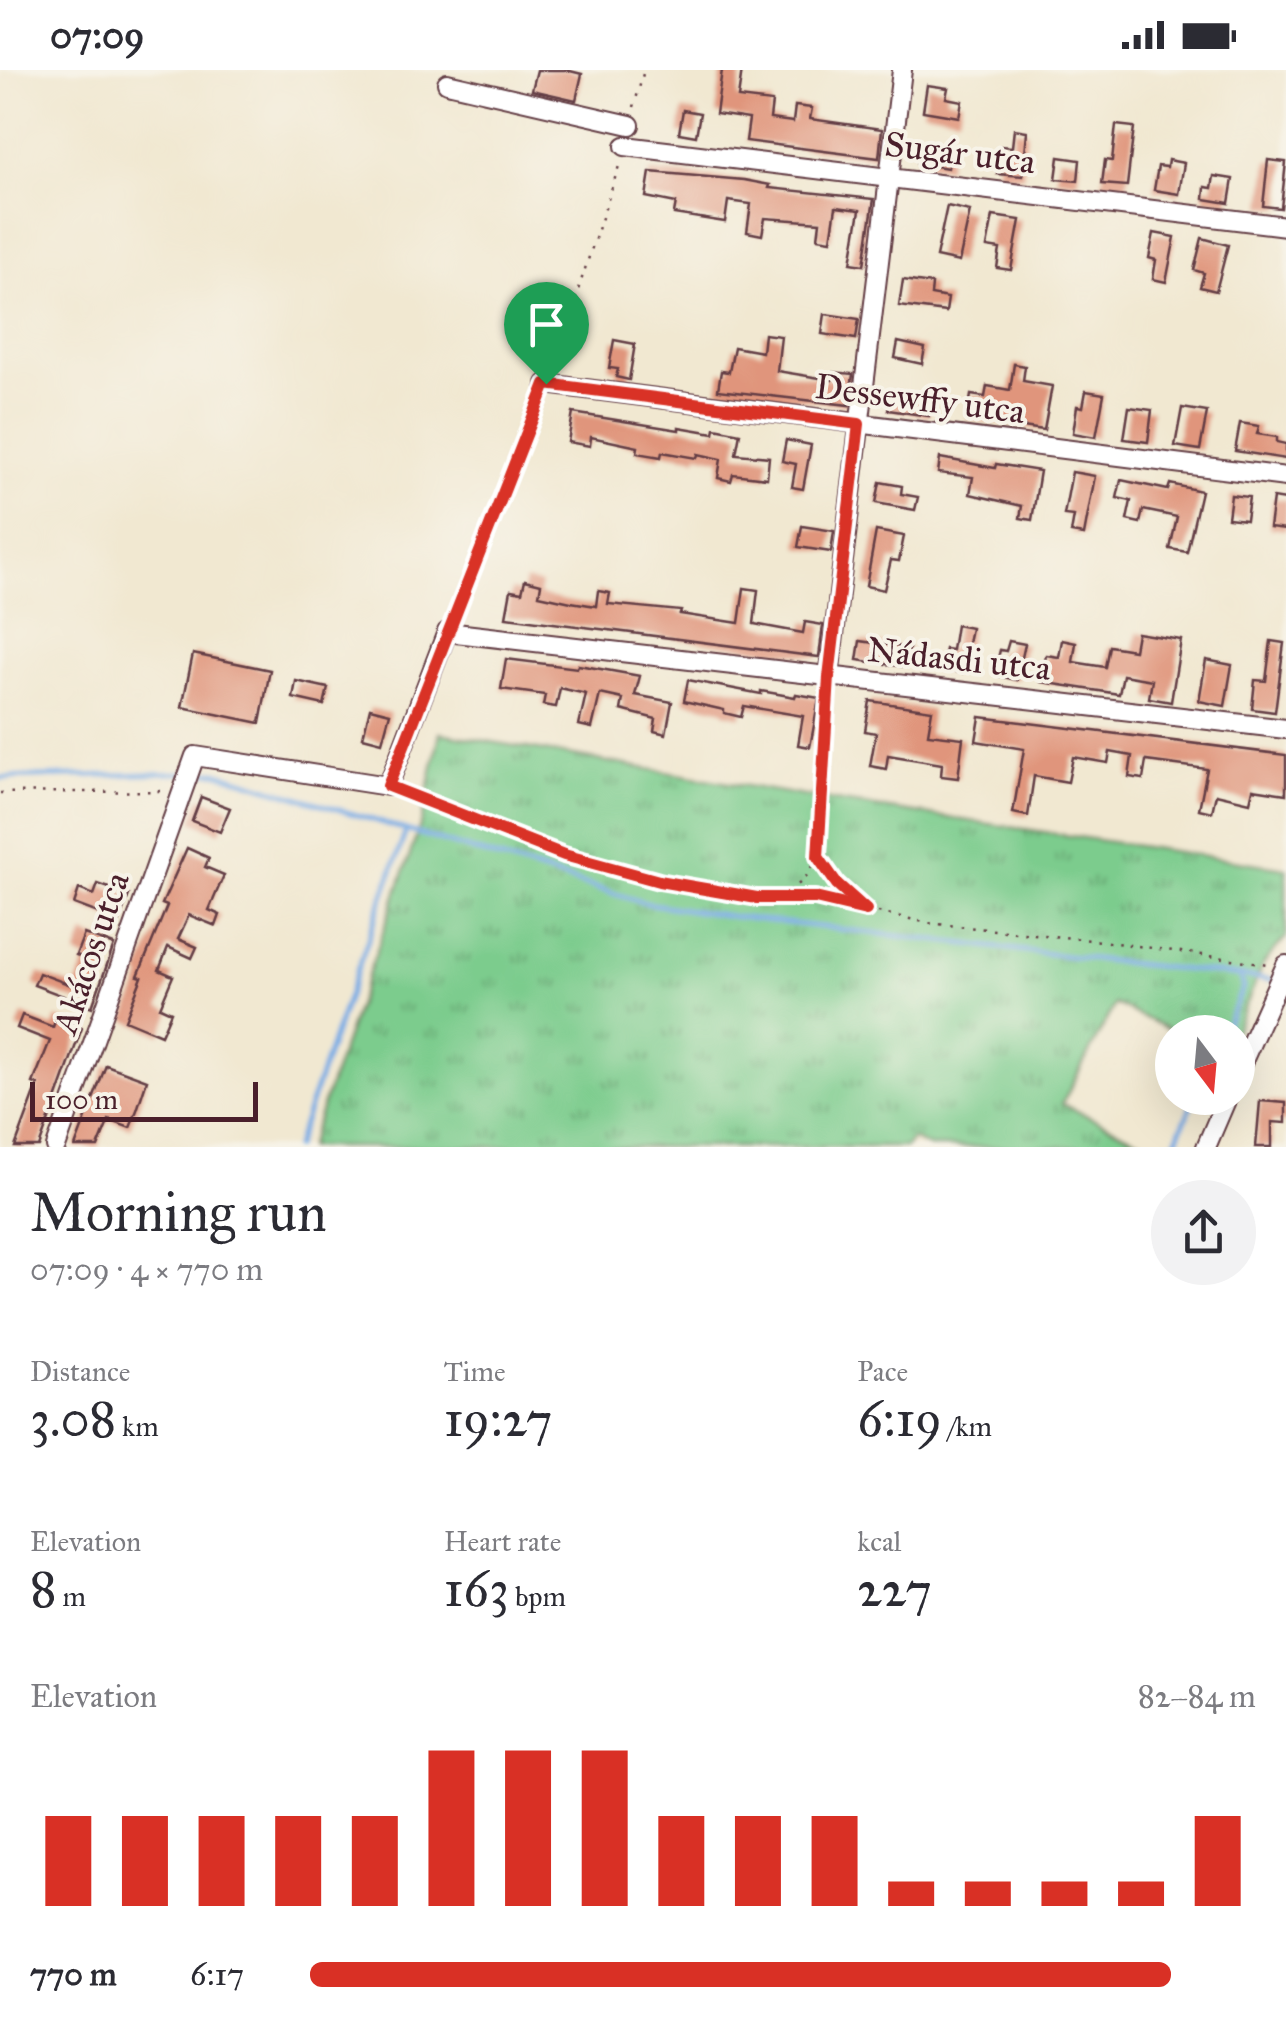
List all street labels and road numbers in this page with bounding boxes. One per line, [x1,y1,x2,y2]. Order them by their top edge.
street label: Sugár utca [882,122,1038,184]
street label: Dessewffy utca [813,365,1027,433]
street label: Nádasdi utca [865,628,1053,690]
street label: Akácos utca [43,866,139,1041]

